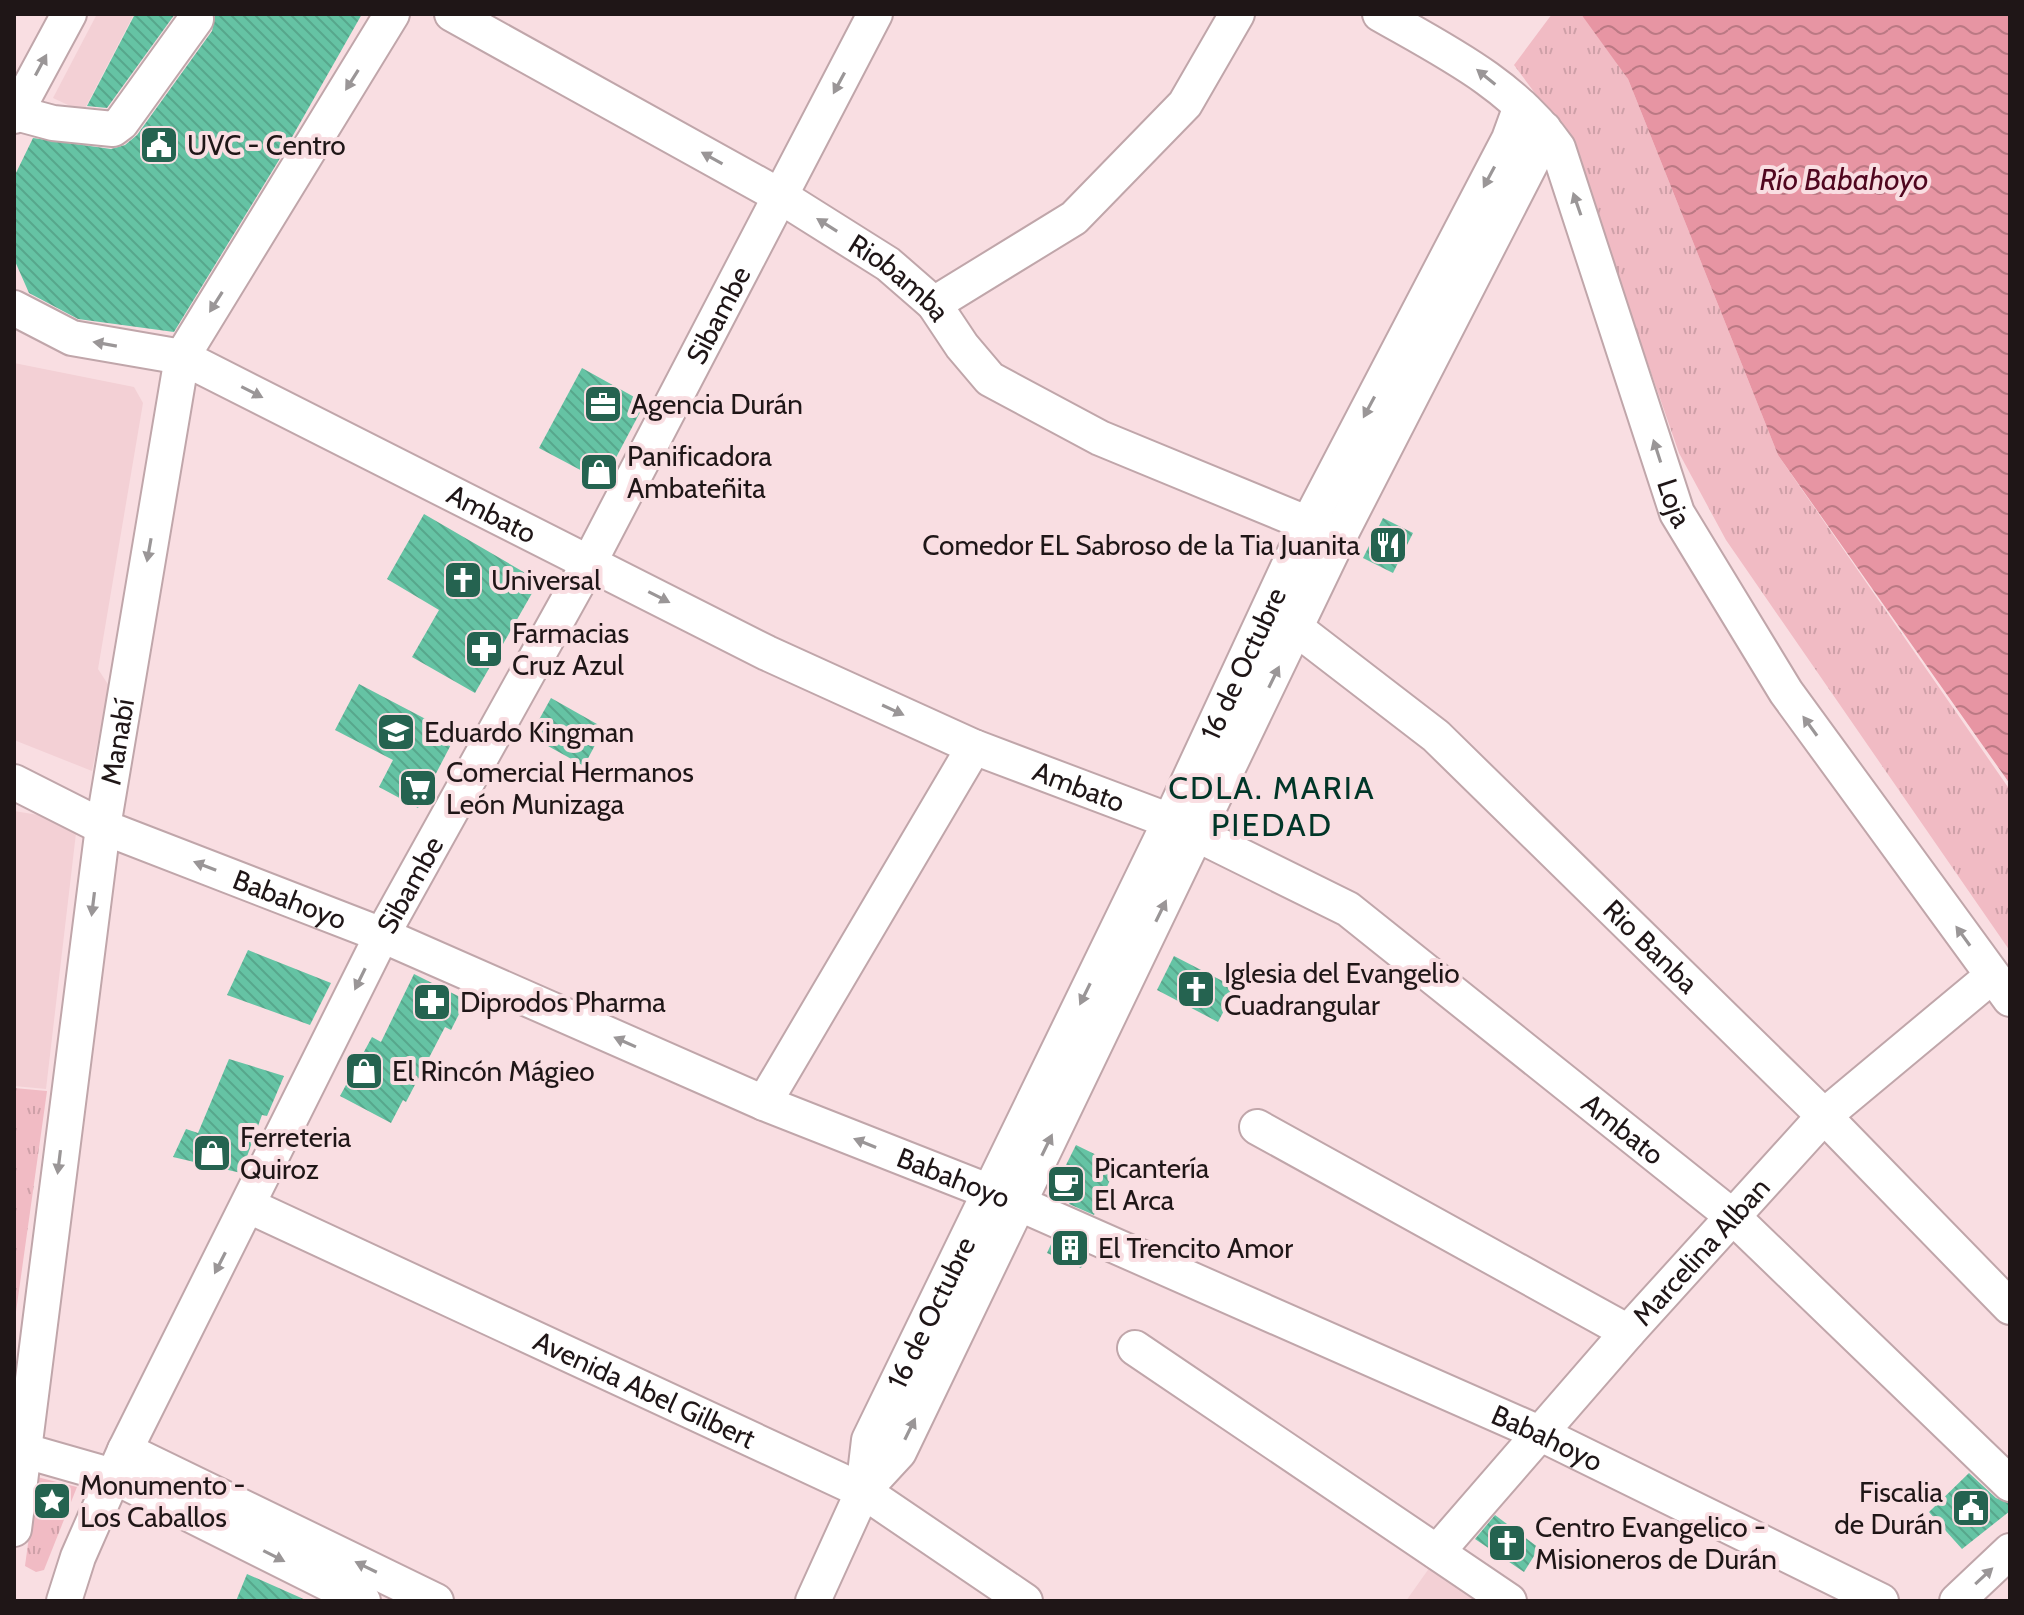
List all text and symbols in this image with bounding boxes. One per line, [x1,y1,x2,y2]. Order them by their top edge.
one-way arrow [35,53,48,76]
one-way arrow [1476,69,1496,86]
one-way arrow [344,70,359,91]
one-way arrow [832,72,845,95]
public building icon: UVC - Centro [138,124,180,166]
place label: UVC - Centro [187,128,346,162]
one-way arrow [700,151,723,165]
water label: Río Babahoyo [1760,161,1929,198]
one-way arrow [1483,165,1496,188]
one-way arrow [1571,192,1583,216]
one-way arrow [816,218,837,233]
street label: Riobamba [843,227,958,328]
street label: Sibambe [679,260,758,370]
one-way arrow [209,291,223,313]
one-way arrow [92,337,117,350]
office icon: Agencia Durán [582,383,624,425]
one-way arrow [240,385,263,399]
place label: Agencia Durán [631,387,803,421]
one-way arrow [1362,396,1375,419]
place label: Panificadora Ambateñita [627,439,773,505]
one-way arrow [1651,439,1663,463]
shop icon: Panificadora Ambateñita [578,451,620,493]
street label: Loja [1650,474,1699,534]
street label: Ambato [442,477,542,550]
restaurant icon: Comedor EL Sabroso de la Tia Juanita [1367,524,1409,566]
place label: Comedor EL Sabroso de la Tia Juanita [922,528,1361,562]
one-way arrow [143,538,155,563]
church icon: Universal [442,559,484,601]
place label: Universal [491,563,601,597]
street label: 16 de Octubre [1193,582,1293,745]
one-way arrow [648,590,671,603]
place label: Farmacias Cruz Azul [512,616,629,682]
pharmacy icon: Farmacias Cruz Azul [463,628,505,670]
one-way arrow [1267,665,1281,688]
street label: Manabí [93,696,141,787]
one-way arrow [881,703,905,717]
school or university icon: Eduardo Kingman [375,711,417,753]
place label: Eduardo Kingman [424,715,634,749]
one-way arrow [1803,715,1819,736]
street label: Ambato [1028,754,1129,819]
place label: Comercial Hermanos León Munizaga [446,755,694,821]
supermarket icon: Comercial Hermanos León Munizaga [397,767,439,809]
district label: CDLA. MARIA PIEDAD [1168,768,1376,844]
street label: Sibambe [369,830,450,939]
one-way arrow [193,859,217,872]
street label: Babahoyo [228,862,351,937]
one-way arrow [86,892,99,917]
street label: Rio Banba [1596,893,1706,1001]
one-way arrow [1154,899,1167,922]
one-way arrow [1956,926,1972,946]
place label: Iglesia del Evangelio Cuadrangular [1224,956,1460,1022]
one-way arrow [353,968,367,991]
church icon: Iglesia del Evangelio Cuadrangular [1175,968,1217,1010]
pharmacy icon: Diprodos Pharma [411,981,453,1023]
one-way arrow [1079,983,1092,1006]
place label: Diprodos Pharma [460,985,666,1019]
one-way arrow [613,1035,637,1048]
shop icon: El Rincón Mágieo [343,1050,385,1092]
place label: El Rincón Mágieo [392,1054,595,1088]
street label: Ambato [1575,1086,1671,1172]
place label: Ferreteria Quiroz [240,1120,352,1186]
shop icon: Ferreteria Quiroz [191,1132,233,1174]
one-way arrow [1040,1133,1054,1156]
one-way arrow [853,1136,877,1149]
street label: Babahoyo [892,1140,1015,1215]
one-way arrow [53,1150,66,1175]
place label: Picantería El Arca [1094,1151,1210,1217]
cafe icon: Picantería El Arca [1045,1163,1087,1205]
street label: Marcelina Alban [1625,1171,1777,1332]
building icon: El Trencito Amor [1049,1227,1091,1269]
street label: 16 de Octubre [880,1231,982,1394]
place label: El Trencito Amor [1098,1231,1293,1265]
one-way arrow [213,1251,227,1274]
street label: Avenida Abel Gilbert [528,1324,761,1456]
street label: Babahoyo [1486,1397,1608,1479]
one-way arrow [903,1418,916,1441]
place label: Monumento - Los Caballos [80,1468,245,1534]
place label: Fiscalia de Durán [1834,1475,1944,1541]
place icon: Monumento - Los Caballos [31,1480,73,1522]
public building icon: Fiscalia de Durán [1950,1487,1992,1529]
place label: Centro Evangelico - Misioneros de Durán [1535,1510,1777,1576]
church icon: Centro Evangelico - Misioneros de Durán [1486,1522,1528,1564]
one-way arrow [262,1549,285,1563]
one-way arrow [354,1560,377,1574]
one-way arrow [1974,1567,1993,1586]

